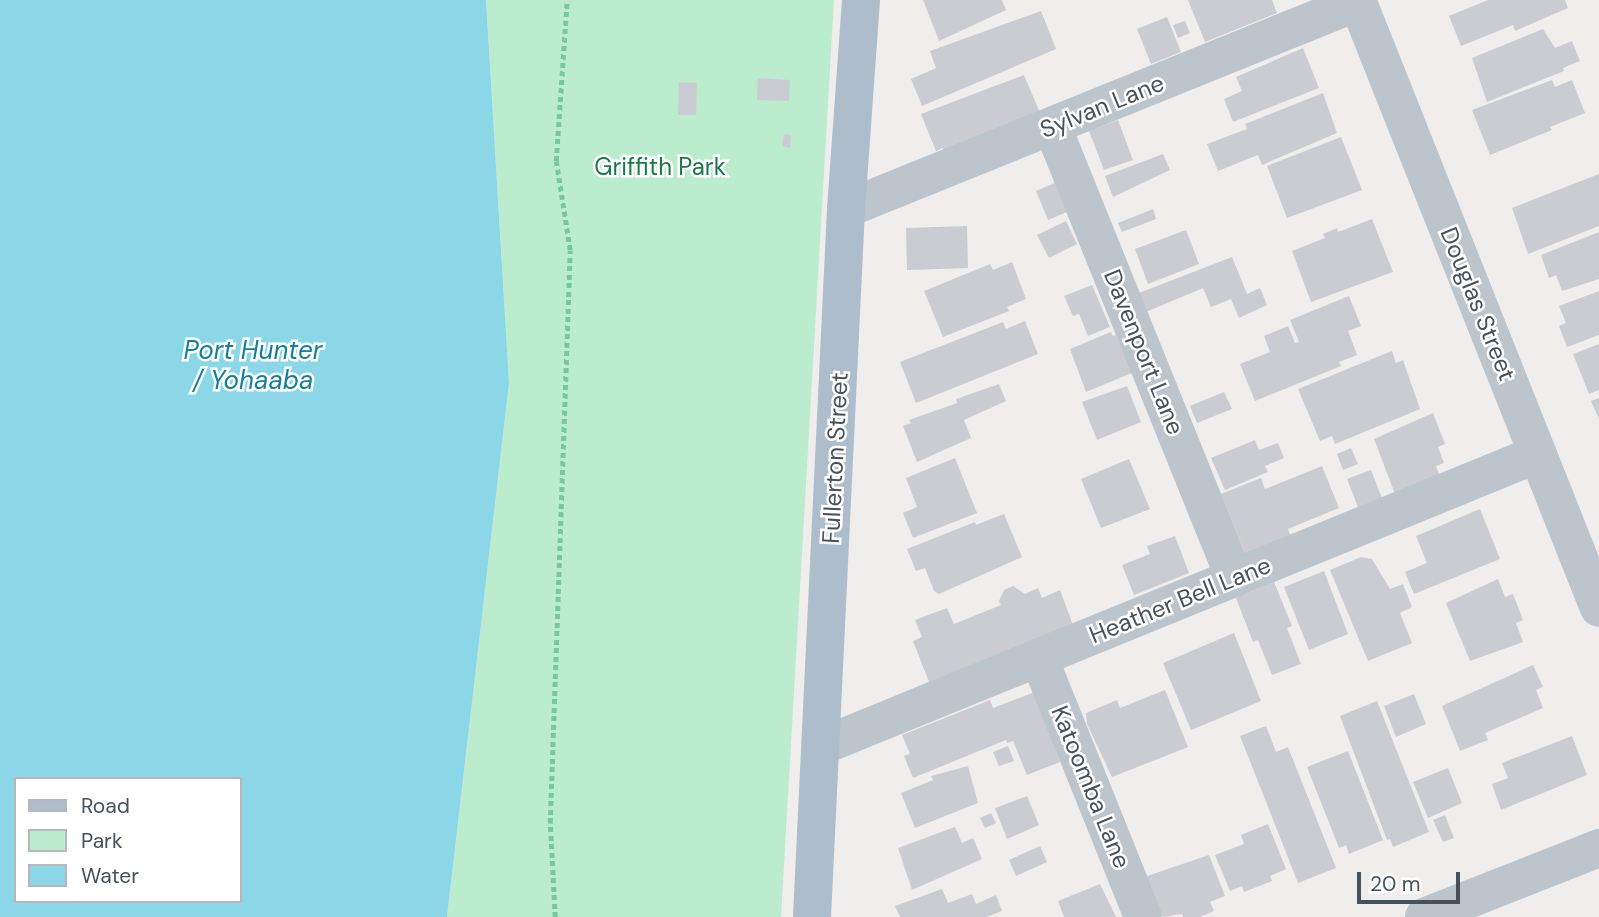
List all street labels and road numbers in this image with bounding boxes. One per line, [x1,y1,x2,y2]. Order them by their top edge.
street label: Sylvan Lane [1036,68,1168,144]
street label: Douglas Street [1434,223,1522,385]
street label: Davenport Lane [1098,265,1190,439]
street label: Fullerton Street [816,372,854,544]
street label: Heather Bell Lane [1085,550,1275,650]
street label: Katoomba Lane [1045,702,1137,872]

